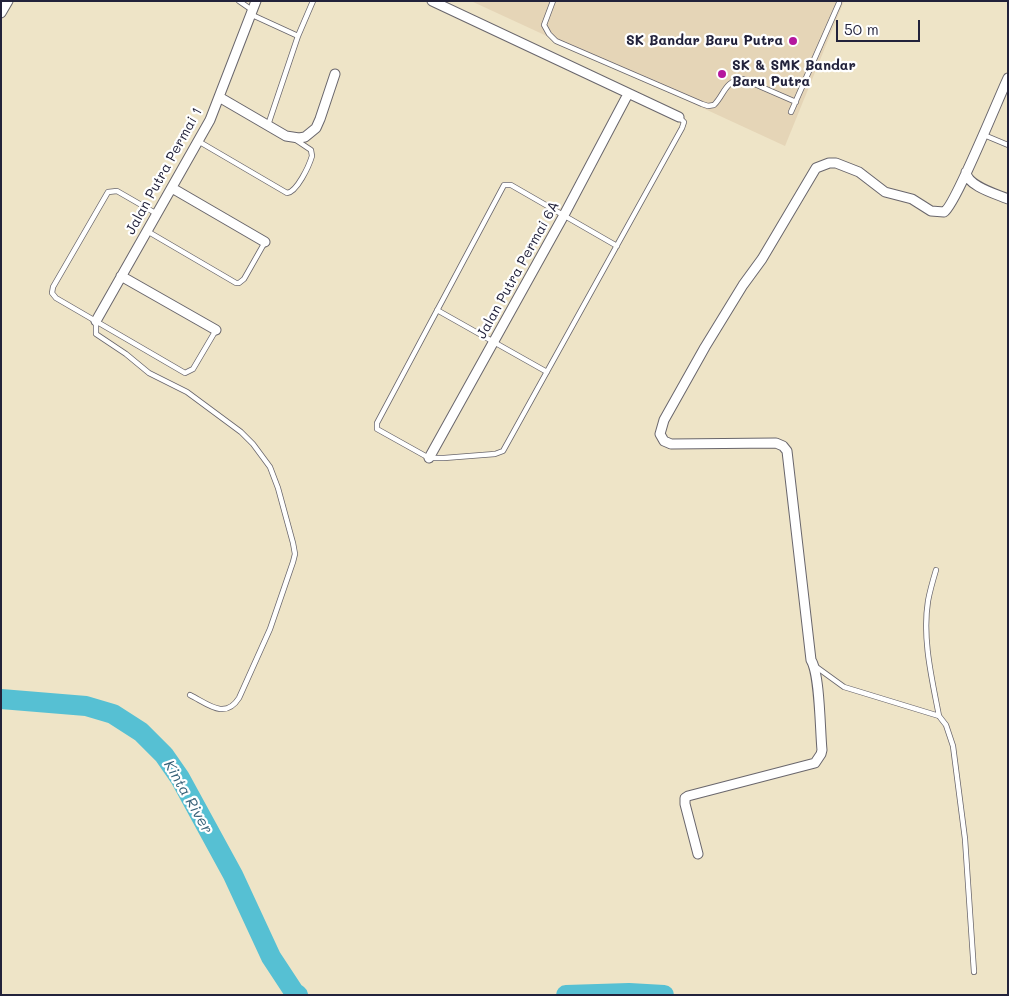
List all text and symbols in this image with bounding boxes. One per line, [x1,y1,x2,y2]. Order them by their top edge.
scale bar [839,10,923,42]
text: 50 m [844,19,879,39]
place label: SK Bandar Baru Putra [626,33,783,49]
marker: SK Bandar Baru Putra [787,35,799,47]
place label: SK & SMK Bandar Baru Putra [732,58,856,90]
marker: SK & SMK Bandar Baru Putra [716,68,728,80]
street label: Jalan Putra Permai 1 [122,105,206,237]
street label: Jalan Putra Permai 6A [473,198,563,342]
water label: Kinta River [160,757,216,837]

